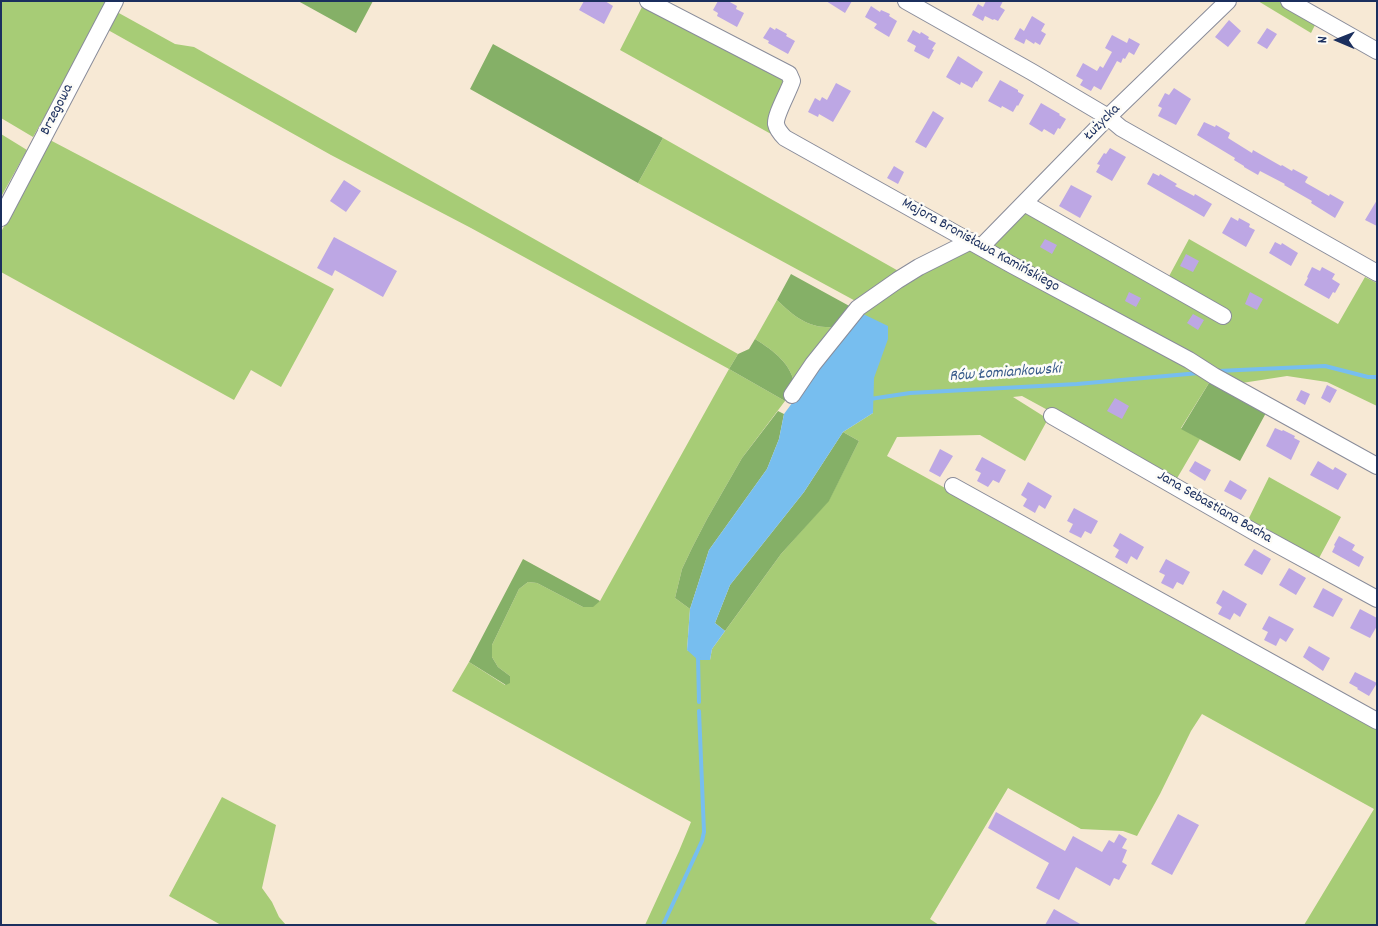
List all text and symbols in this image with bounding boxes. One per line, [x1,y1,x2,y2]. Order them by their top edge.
north arrow [1313,15,1363,65]
text: N [1313,36,1333,43]
street label: Brzegowa [38,81,78,139]
street label: Łużycka [1081,101,1125,145]
street label: Majora Bronisława Kamińskiego [898,195,1062,297]
water label: Rów Łomiankowski [949,361,1061,387]
street label: Jana Sebastiana Bacha [1153,468,1275,548]

